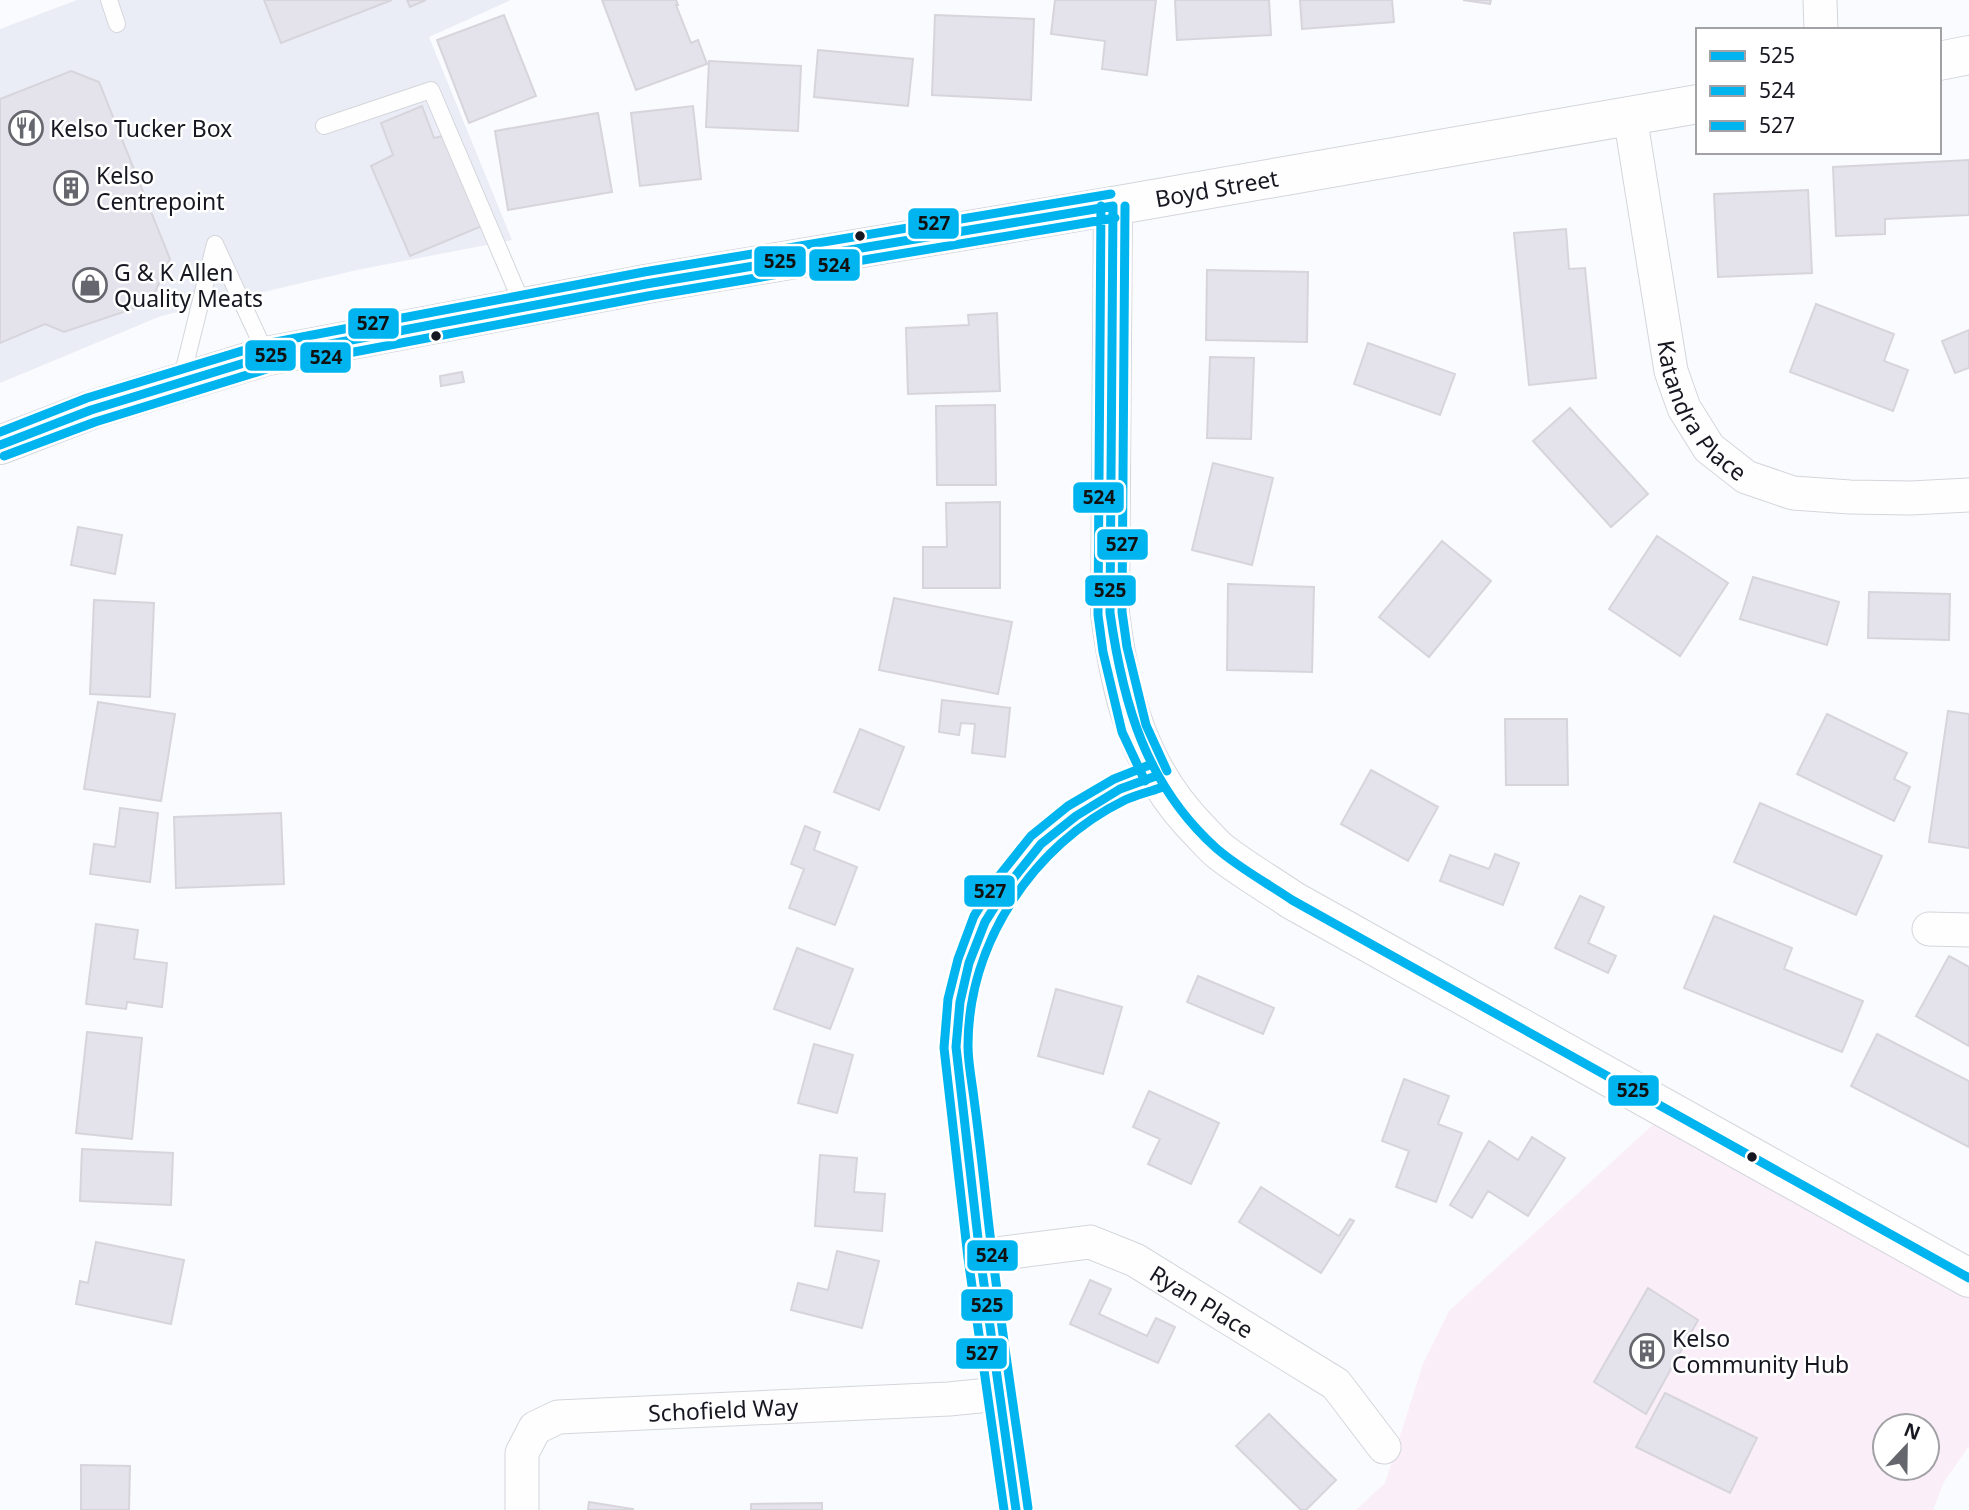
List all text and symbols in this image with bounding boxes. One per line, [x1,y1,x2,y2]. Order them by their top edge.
legend [1696,28,1941,154]
text: 525 [1759,41,1795,69]
text: 524 [1759,76,1795,104]
restaurant icon: Kelso Tucker Box [7,109,45,147]
text: 527 [1759,111,1795,139]
place label: Kelso Tucker Box [50,112,232,144]
place label: Kelso Centrepoint [96,159,225,217]
street label: Boyd Street [1152,161,1281,214]
building icon: Kelso Centrepoint [52,169,90,207]
line badge: 527 [907,207,960,240]
text: 527 [918,210,950,236]
unlabelled marker [853,229,867,243]
line badge: 525 [753,245,807,278]
text: 525 [764,248,796,274]
line badge: 524 [808,248,861,282]
text: 524 [818,252,850,278]
place label: G & K Allen Quality Meats [114,256,263,314]
shop icon: G & K Allen Quality Meats [71,266,109,304]
line badge: 527 [347,307,400,340]
text: 527 [357,310,389,336]
unlabelled marker [429,329,443,343]
street label: Katandra Place [1650,338,1754,488]
line badge: 525 [244,339,297,372]
line badge: 524 [299,341,352,374]
text: 525 [255,342,287,368]
text: 524 [310,344,342,370]
line badge: 524 [1072,481,1125,514]
text: 524 [1083,484,1115,510]
line badge: 527 [1096,528,1149,561]
text: 527 [1106,531,1138,557]
line badge: 525 [1084,574,1137,607]
text: 525 [1094,577,1126,603]
line badge: 527 [963,874,1016,908]
text: 527 [974,878,1006,904]
line badge: 525 [1607,1074,1660,1107]
text: 525 [1617,1077,1649,1103]
unlabelled marker [1745,1150,1759,1164]
line badge: 524 [966,1239,1019,1272]
text: 524 [976,1242,1008,1268]
street label: Ryan Place [1144,1257,1260,1345]
line badge: 525 [960,1288,1014,1322]
text: 525 [971,1292,1003,1318]
place label: Kelso Community Hub [1672,1322,1849,1380]
building icon: Kelso Community Hub [1628,1332,1666,1370]
line badge: 527 [955,1337,1008,1370]
text: 527 [966,1340,998,1366]
street label: Schofield Way [647,1390,799,1429]
north arrow [1871,1412,1941,1482]
text: N [1900,1416,1924,1446]

